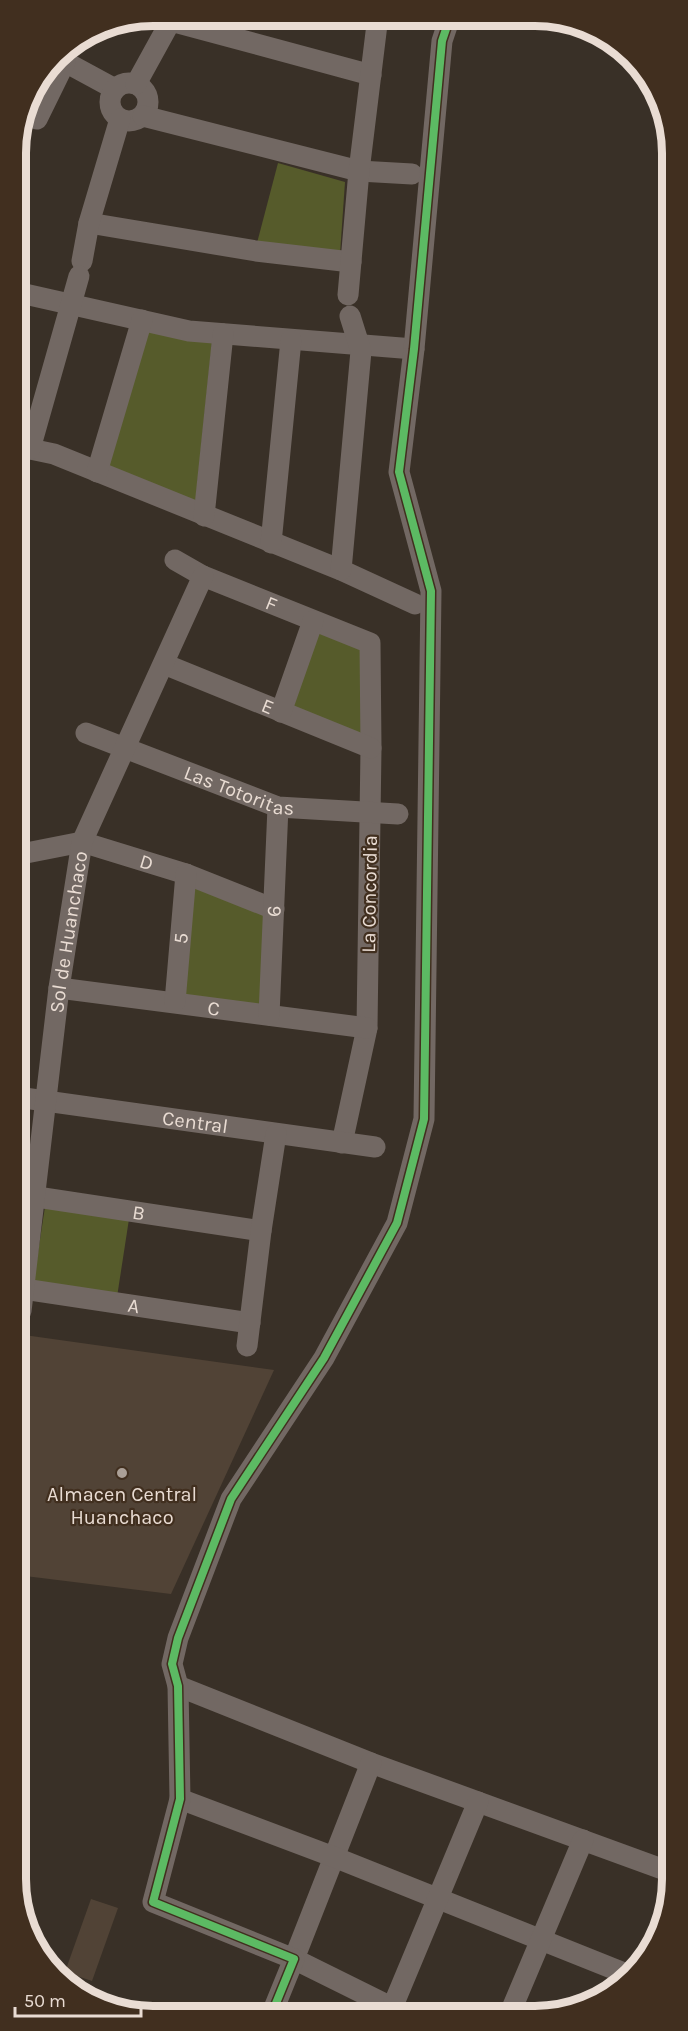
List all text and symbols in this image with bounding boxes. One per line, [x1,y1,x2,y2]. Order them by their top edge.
street label: F [262,591,280,617]
street label: E [258,694,277,719]
street label: Las Totoritas [181,761,295,820]
street label: La Concordia [357,835,382,953]
street label: Sol de Huanchaco [45,849,92,1014]
street label: D [137,849,156,875]
street label: 6 [262,905,286,917]
street label: 5 [169,932,193,945]
street label: C [206,996,221,1021]
street label: Central [161,1106,229,1138]
street label: B [131,1201,146,1225]
street label: A [126,1294,141,1318]
marker: Almacen Central Huanchaco [115,1466,129,1480]
place label: Almacen Central Huanchaco [47,1483,197,1529]
scale bar [15,1980,141,2018]
text: 50 m [24,1990,66,2012]

